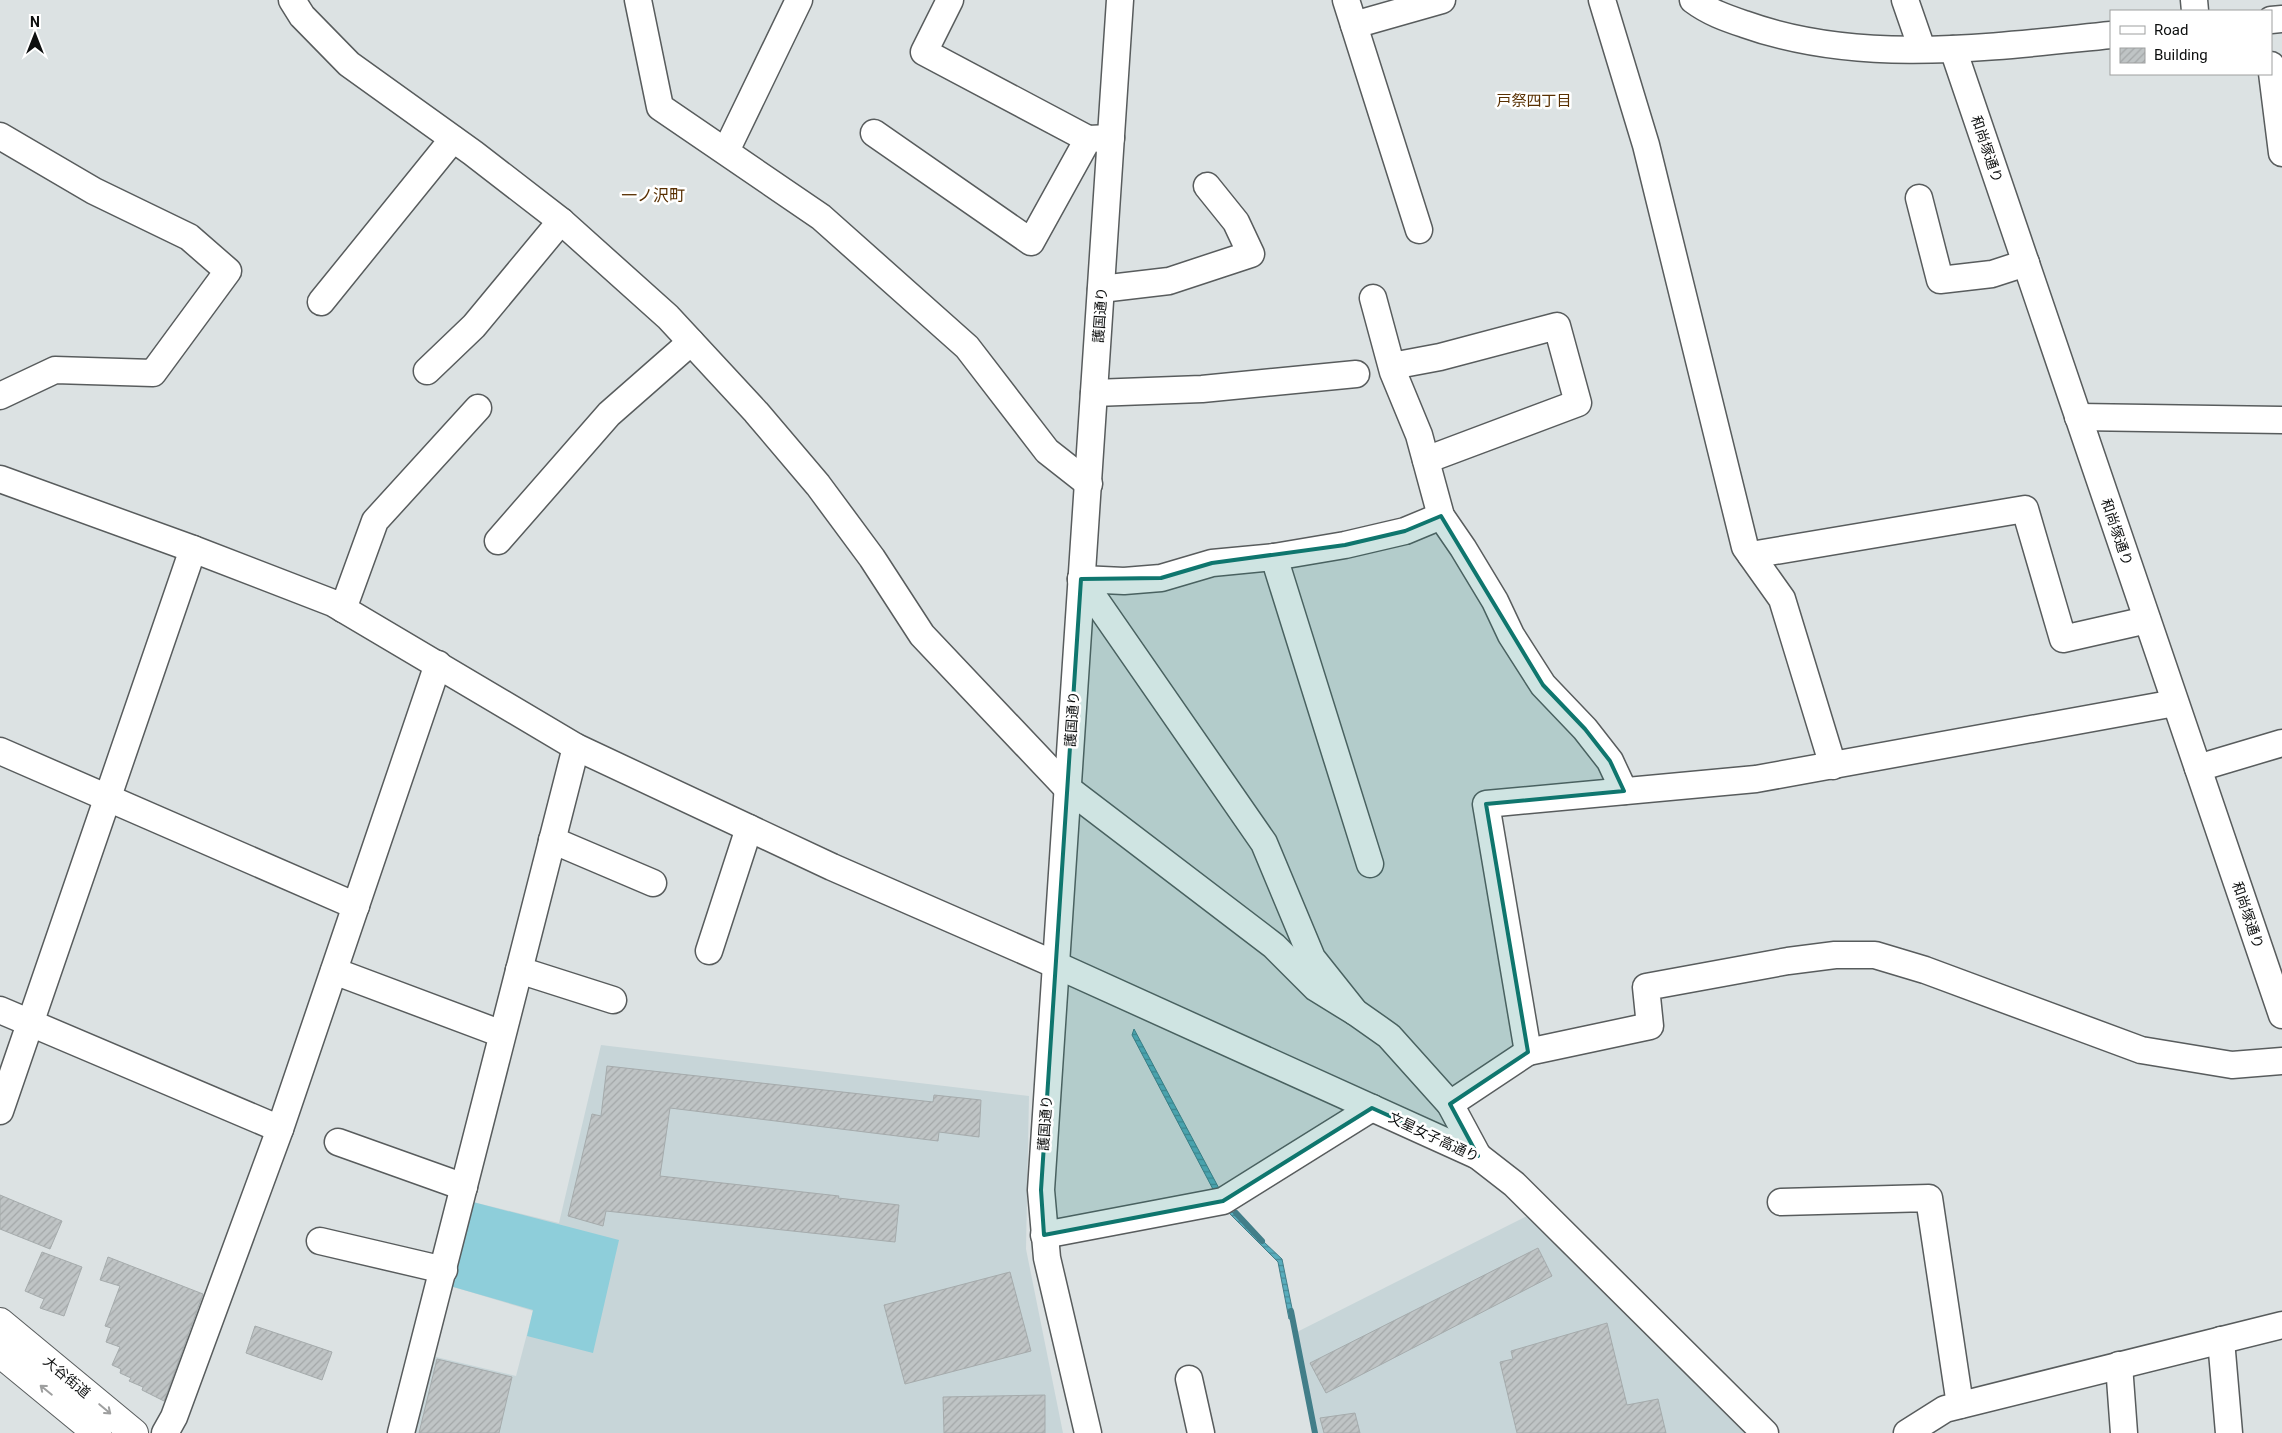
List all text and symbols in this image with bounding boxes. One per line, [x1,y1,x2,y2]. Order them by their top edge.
north arrow [10,10,60,60]
legend [2110,10,2272,75]
text: N [30,14,40,30]
text: Road [2154,21,2188,39]
text: Building [2154,46,2208,64]
district label: 戸祭四丁目 [1496,92,1572,110]
street label: 和尚塚通り [1968,113,2006,185]
district label: 一ノ沢町 [621,186,685,205]
street label: 護国通り [1090,287,1110,343]
street label: 和尚塚通り [2098,496,2136,568]
street label: 護国通り [1062,691,1082,747]
street label: 和尚塚通り [2229,879,2267,951]
street label: 護国通り [1035,1095,1055,1151]
street label: 文星女子高通り [1386,1109,1482,1165]
street label: 大谷街道 [40,1353,94,1401]
one-way arrow [40,1385,53,1396]
one-way arrow [98,1403,111,1414]

